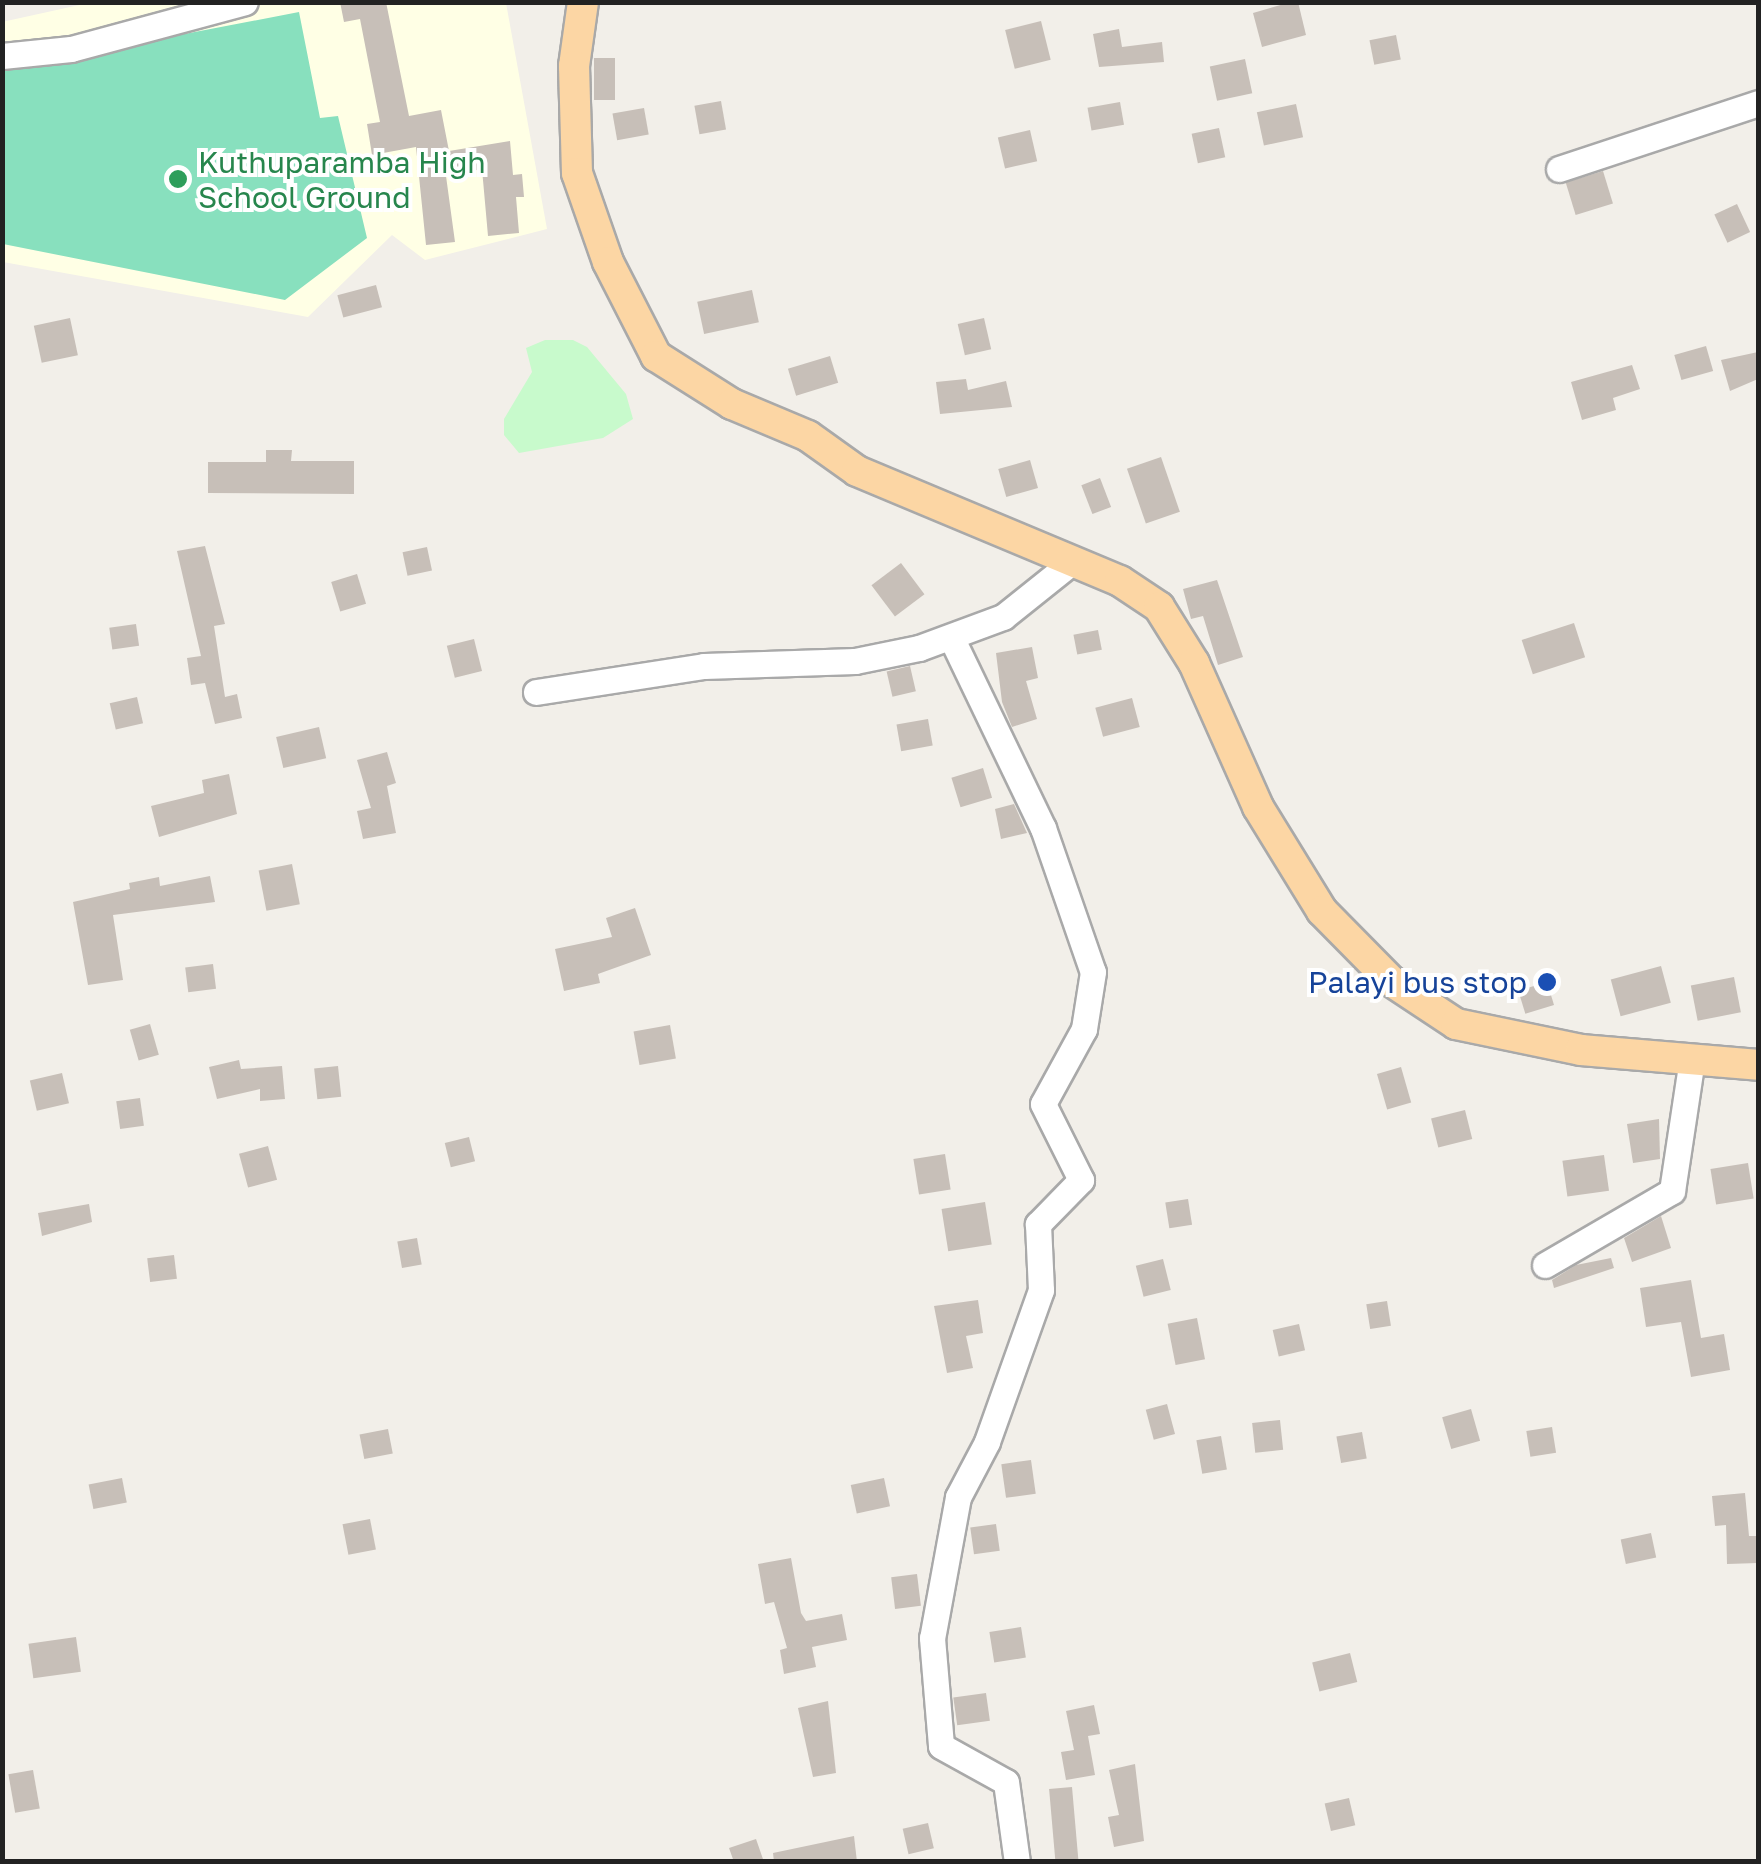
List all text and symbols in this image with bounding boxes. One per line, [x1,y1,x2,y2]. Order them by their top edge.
place label: Kuthuparamba High School Ground [198,144,486,214]
marker: Kuthuparamba High School Ground [167,168,189,190]
place label: Palayi bus stop [1308,964,1527,1000]
marker: Palayi bus stop [1536,971,1558,993]

